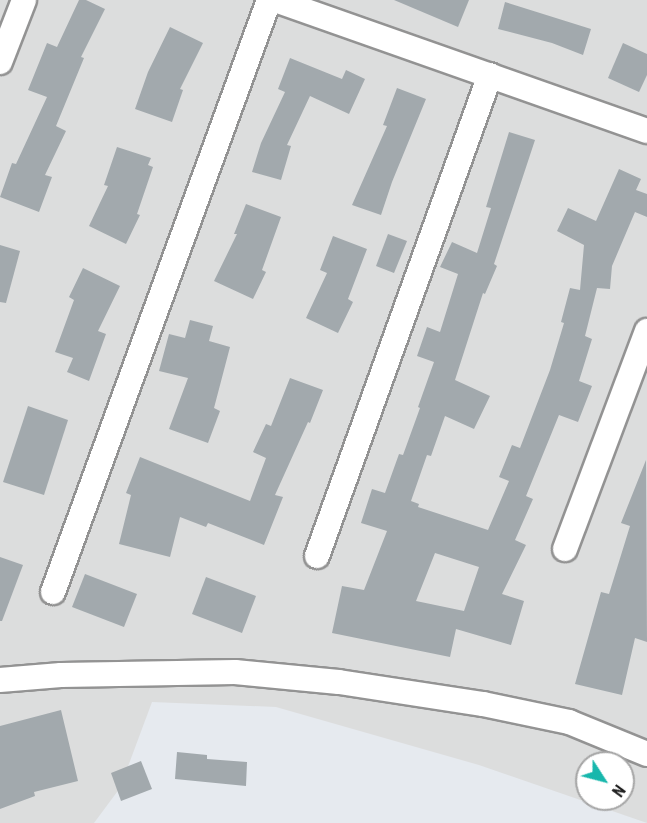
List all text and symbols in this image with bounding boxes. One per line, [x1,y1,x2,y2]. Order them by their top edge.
north arrow [575,751,635,811]
text: N [608,781,629,800]

